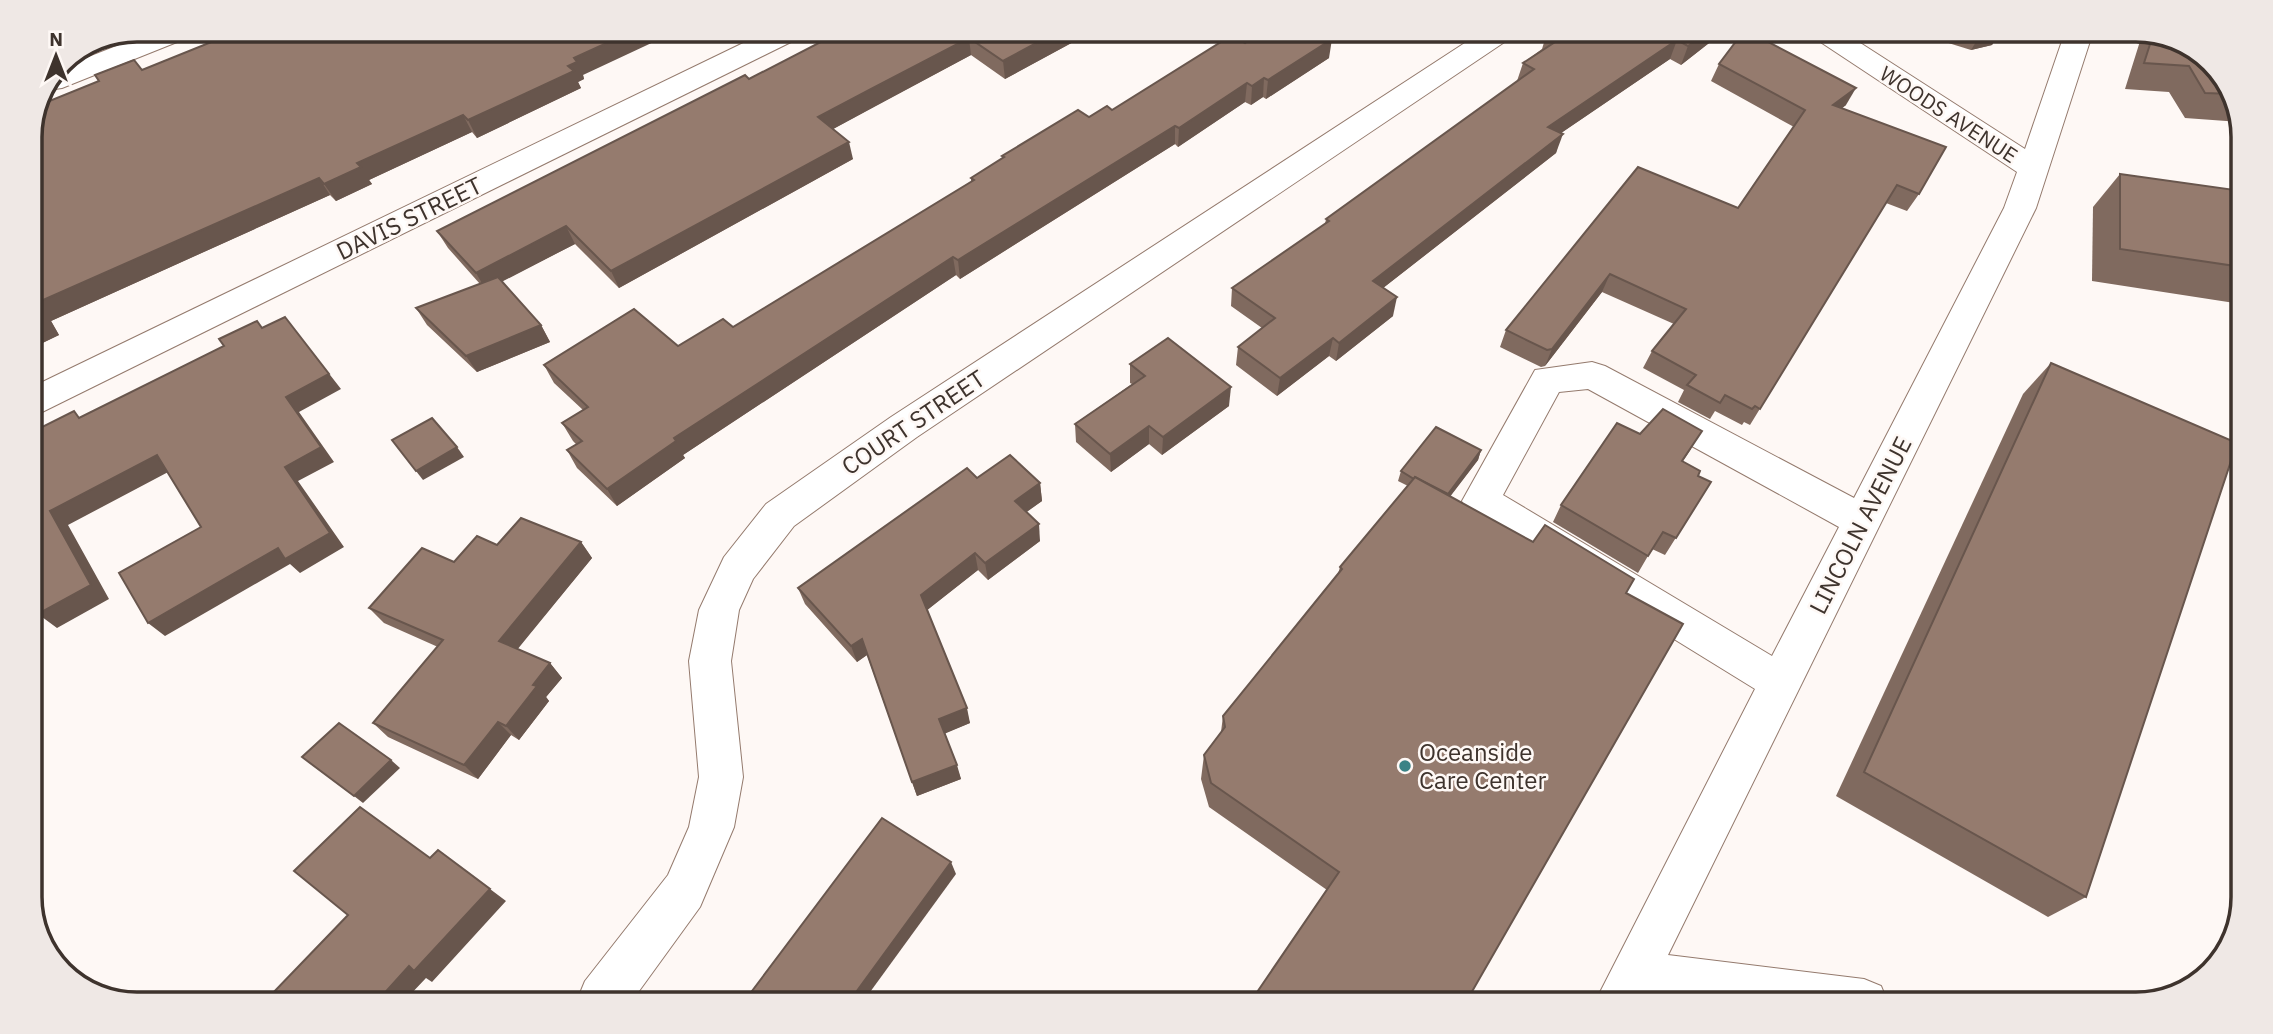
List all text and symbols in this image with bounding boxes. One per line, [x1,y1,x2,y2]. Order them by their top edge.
north arrow [21,21,91,91]
text: N [49,27,63,51]
street label: WOODS AVENUE [1875,59,2023,169]
street label: DAVIS STREET [331,169,487,267]
street label: COURT STREET [835,362,991,482]
street label: LINCOLN AVENUE [1801,431,1919,619]
place label: Oceanside Care Center [1419,736,1546,796]
marker: Oceanside Care Center [1397,758,1413,774]

